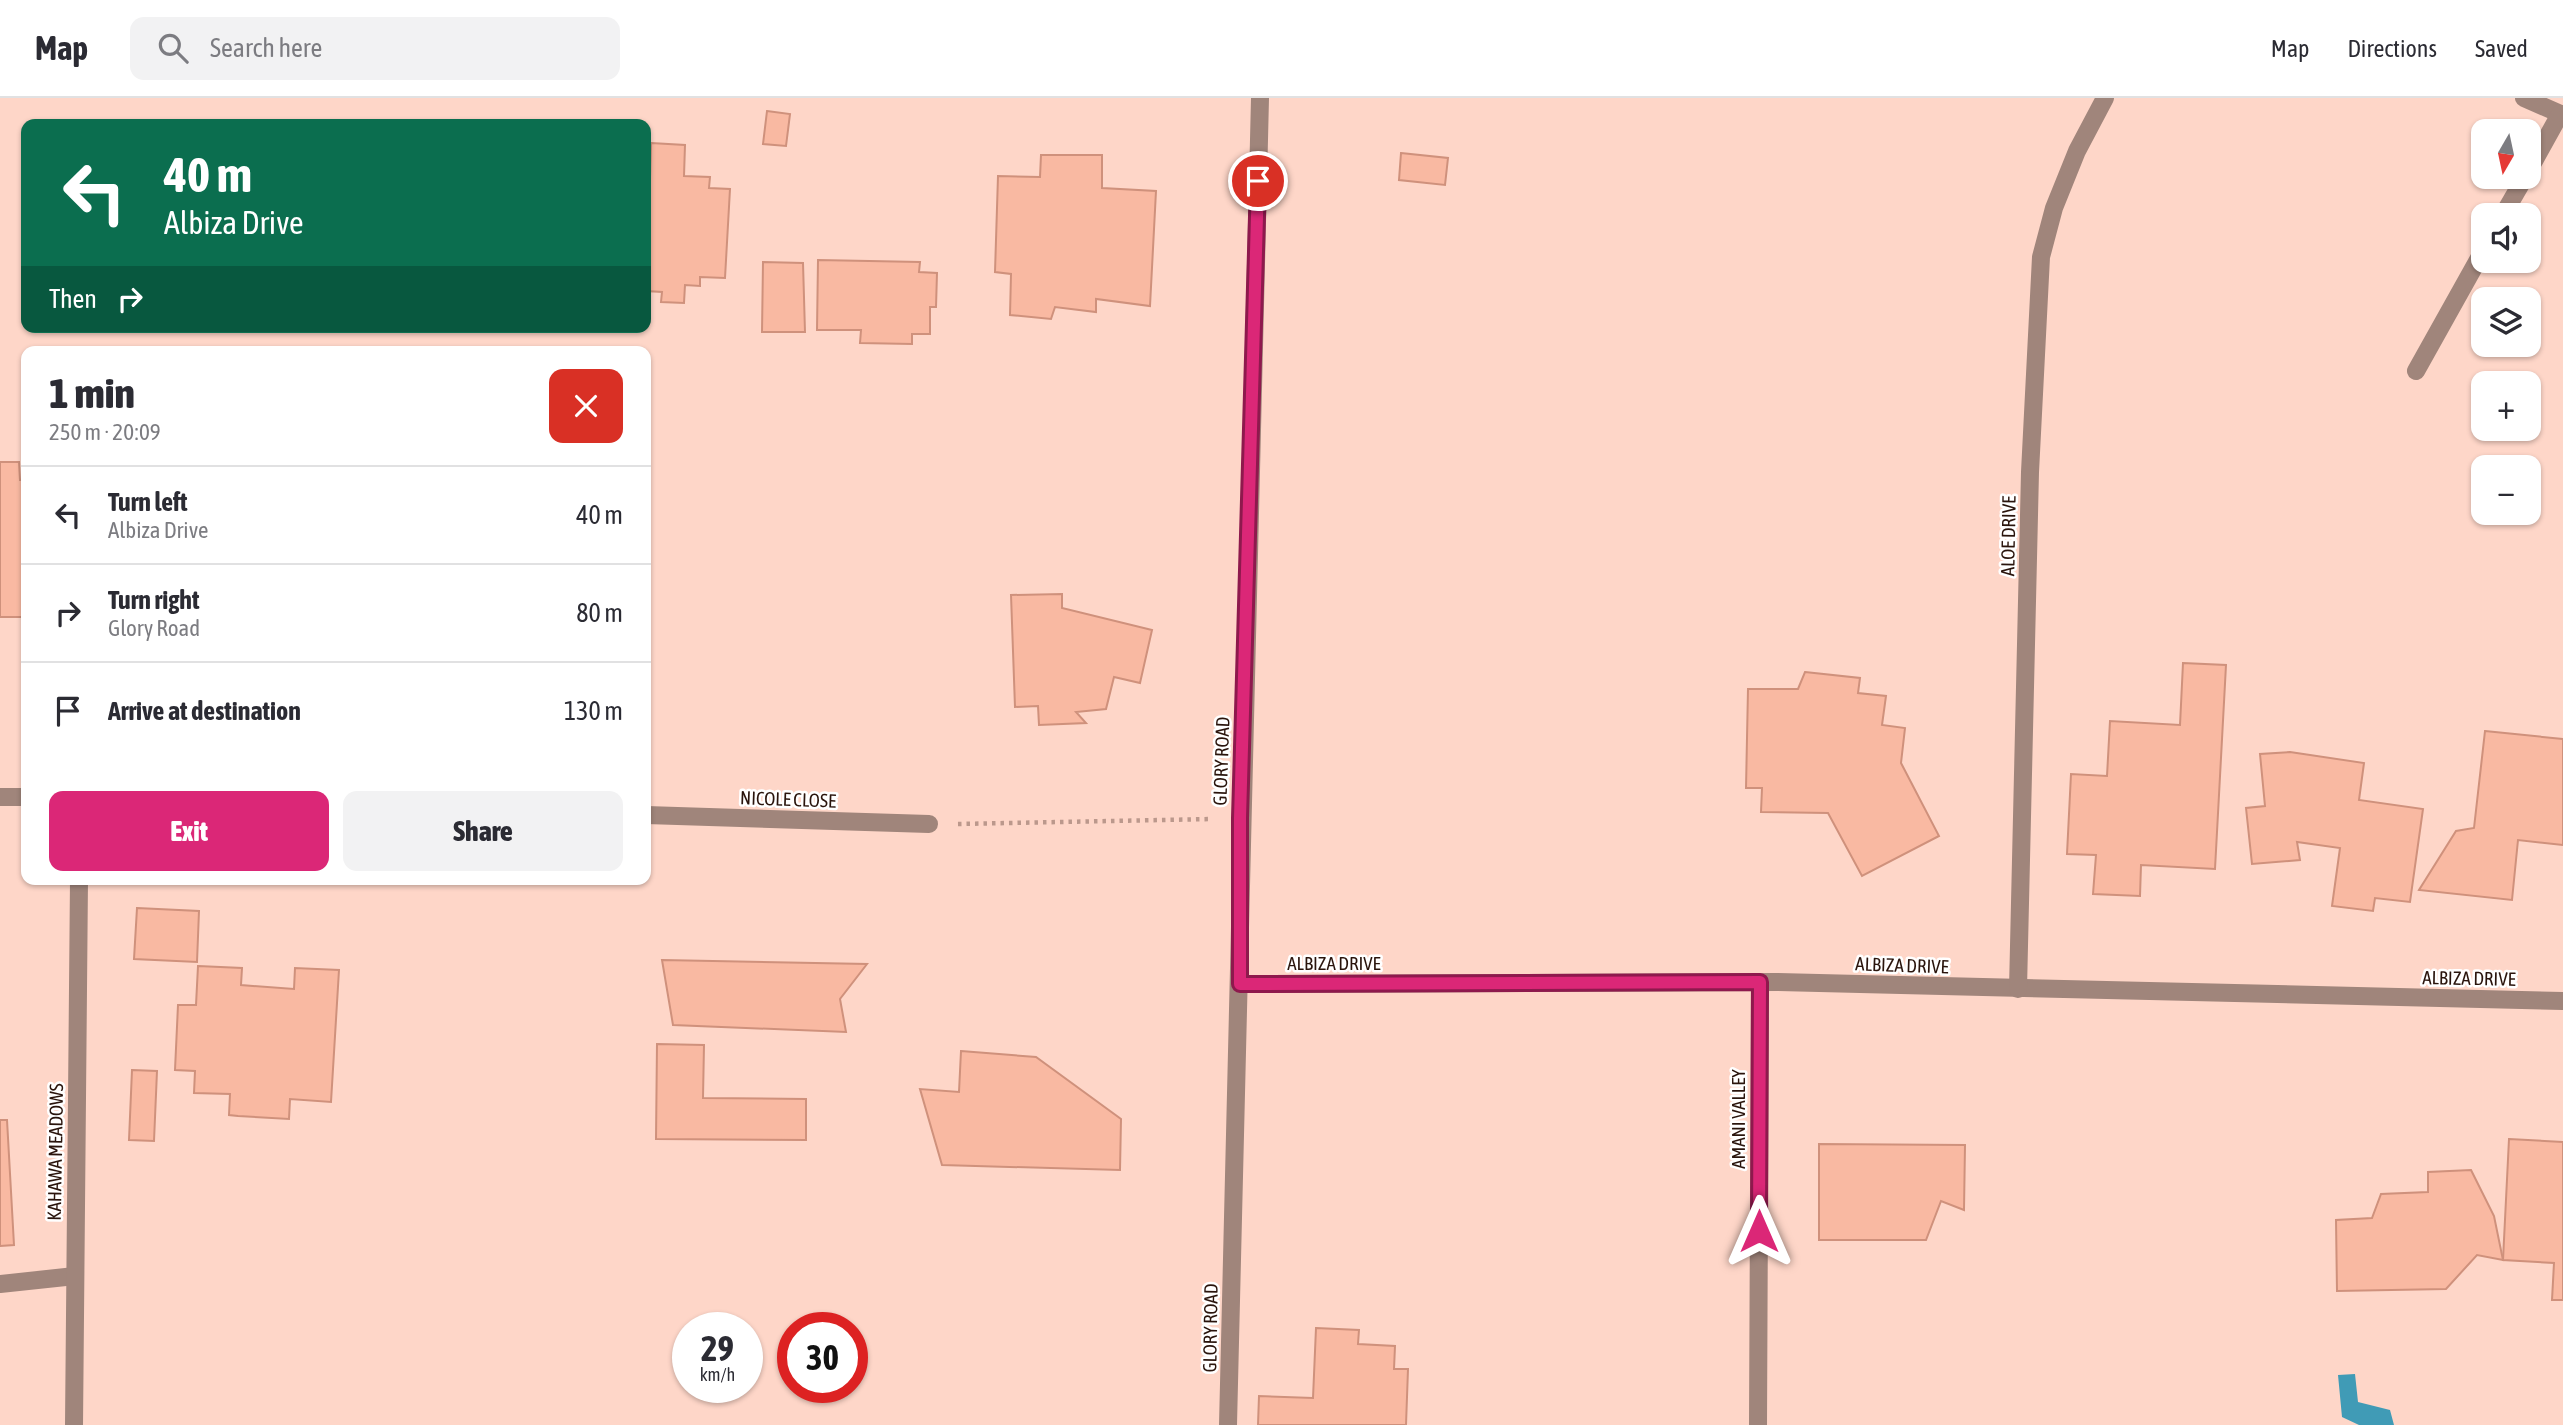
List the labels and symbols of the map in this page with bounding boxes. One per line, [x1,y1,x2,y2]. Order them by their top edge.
north arrow [2471,119,2541,189]
pin [1228,151,1288,211]
street label: ALOE DRIVE [1996,496,2020,576]
street label: GLORY ROAD [1208,716,1234,806]
street label: NICOLE CLOSE [740,786,836,812]
street label: ALBIZA DRIVE [1287,952,1381,974]
street label: ALBIZA DRIVE [1855,952,1949,978]
street label: ALBIZA DRIVE [2422,966,2516,990]
street label: AMANI VALLEY [1727,1069,1749,1169]
street label: KAHAWA MEADOWS [43,1083,67,1221]
position arrow [1722,1194,1796,1268]
street label: GLORY ROAD [1198,1283,1222,1373]
speed limit sign: 30 [777,1312,868,1403]

